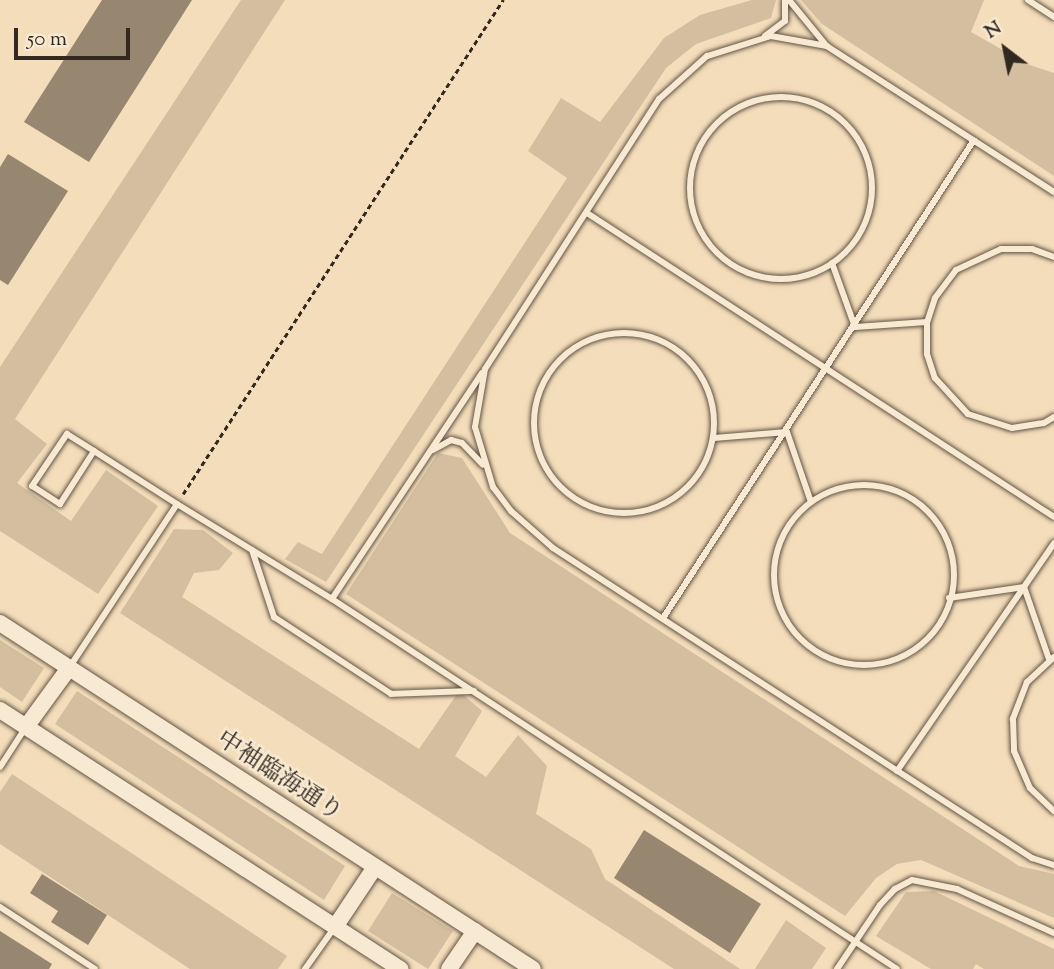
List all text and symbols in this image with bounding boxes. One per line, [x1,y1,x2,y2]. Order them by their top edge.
scale bar [18,14,133,58]
north arrow [970,14,1040,84]
text: N [980,15,1007,46]
text: 50 m [27,25,67,55]
street label: 中袖臨海通り [211,726,347,828]

